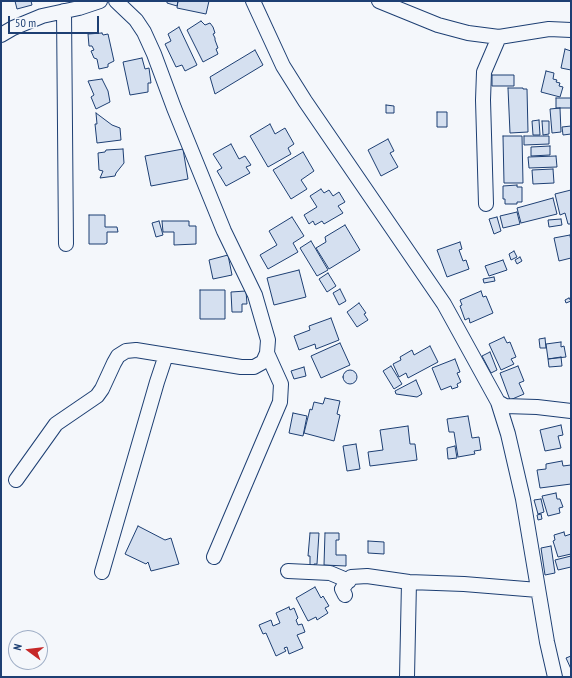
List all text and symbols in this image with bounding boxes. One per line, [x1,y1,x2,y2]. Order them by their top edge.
scale bar [10,8,101,34]
text: 50 m [15,15,36,30]
north arrow [8,630,48,670]
text: N [10,642,25,652]

